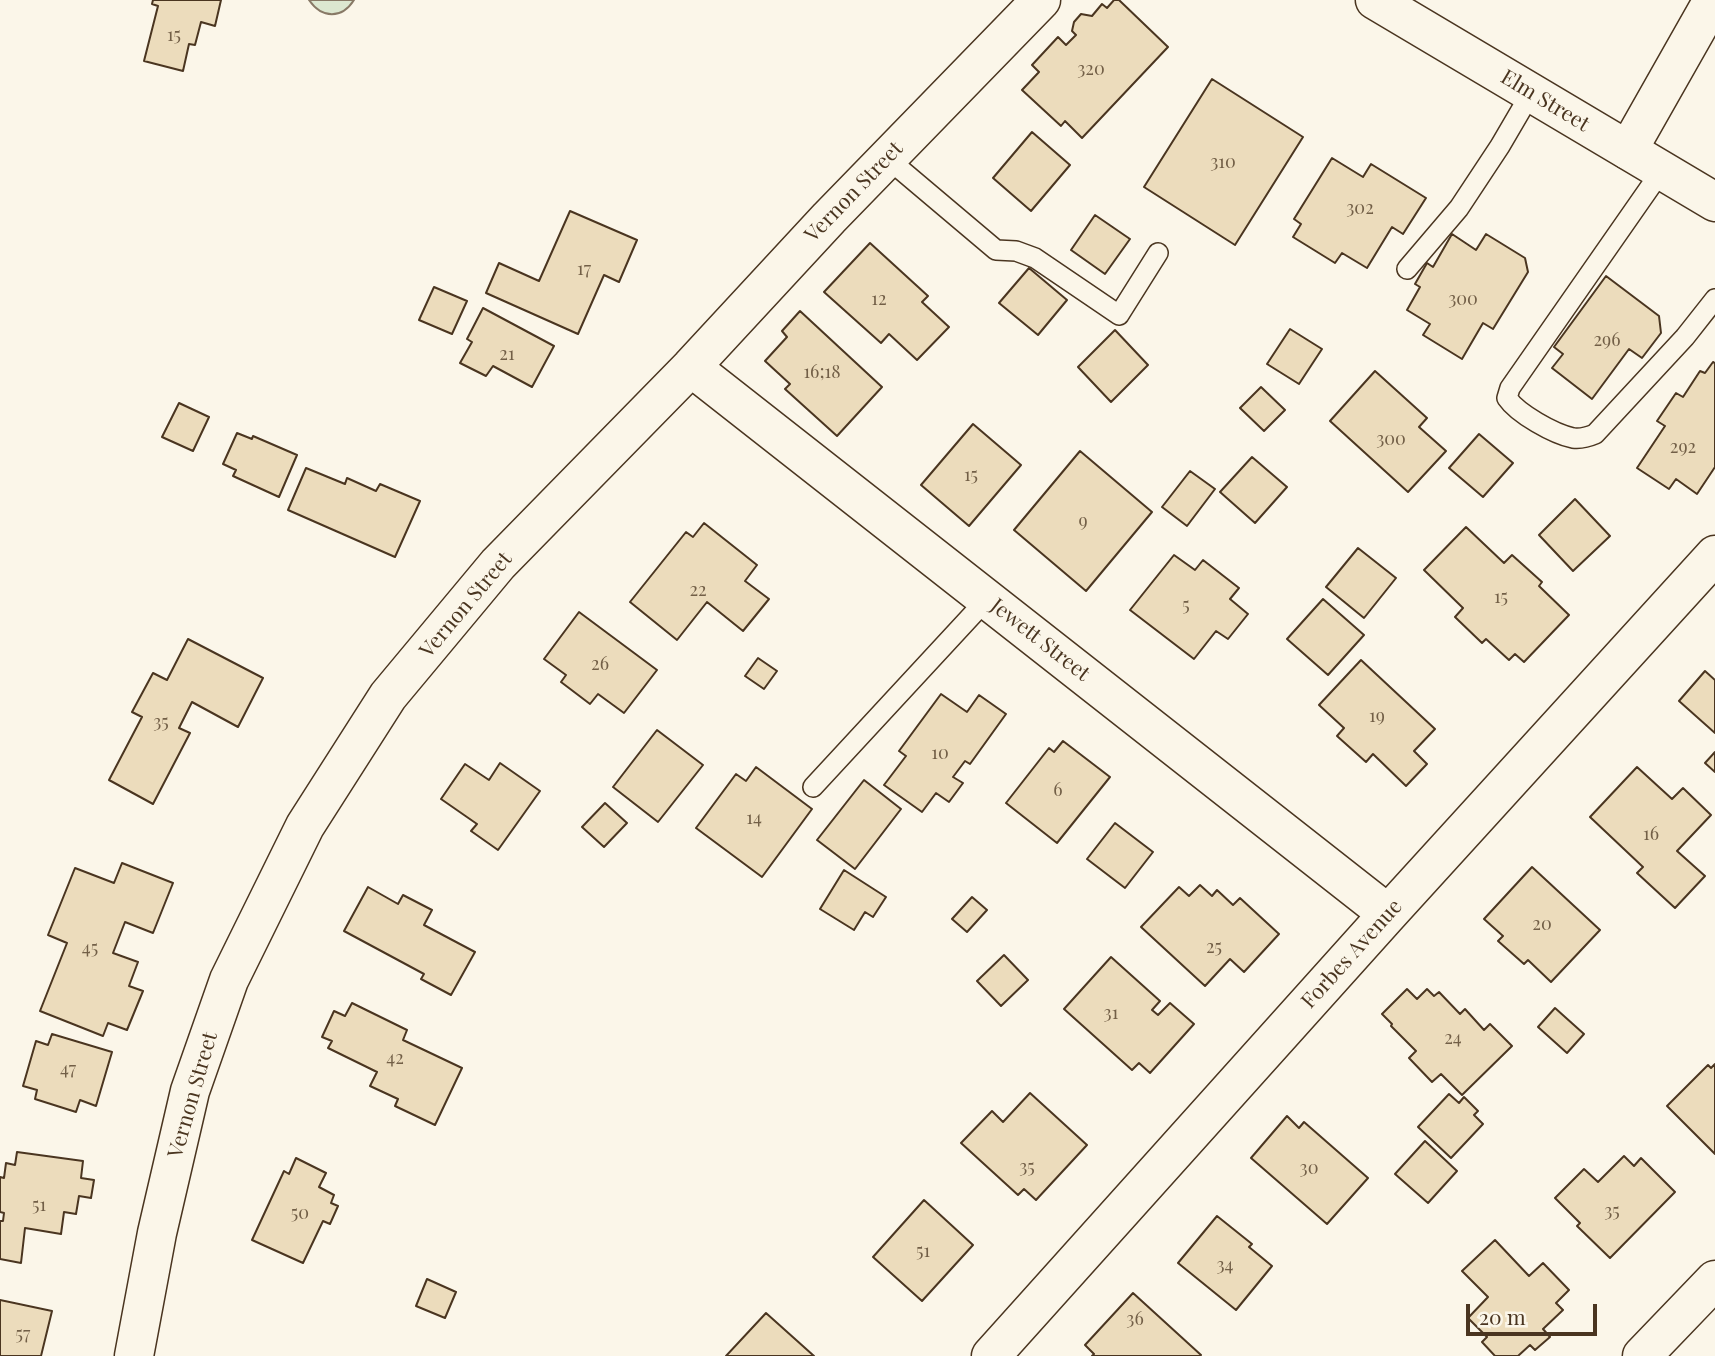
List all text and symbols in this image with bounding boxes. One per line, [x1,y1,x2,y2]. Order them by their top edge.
house number: 15 [167,24,181,46]
house number: 320 [1077,58,1105,80]
street label: Elm Street [1496,65,1594,137]
street label: Vernon Street [800,136,908,248]
house number: 310 [1210,151,1236,173]
house number: 302 [1346,197,1374,219]
house number: 17 [577,258,591,280]
house number: 12 [871,288,887,310]
house number: 300 [1448,288,1478,310]
house number: 296 [1593,329,1621,351]
house number: 21 [499,343,515,365]
house number: 16;18 [803,361,841,383]
house number: 300 [1376,428,1406,450]
house number: 292 [1670,436,1696,458]
house number: 15 [964,464,978,486]
house number: 9 [1078,510,1088,532]
street label: Vernon Street [415,547,517,663]
house number: 22 [689,579,707,601]
house number: 15 [1494,586,1508,608]
street label: Jewett Street [985,593,1095,687]
house number: 5 [1182,594,1190,616]
house number: 26 [591,653,609,675]
house number: 19 [1369,705,1385,727]
house number: 35 [153,711,169,733]
house number: 10 [931,742,949,764]
house number: 6 [1053,779,1063,801]
house number: 14 [746,807,762,829]
house number: 16 [1643,823,1659,845]
street label: Forbes Avenue [1296,894,1408,1014]
house number: 20 [1532,913,1552,935]
house number: 25 [1206,936,1222,958]
house number: 45 [82,937,98,959]
house number: 31 [1104,1002,1118,1024]
house number: 24 [1444,1027,1462,1049]
street label: Vernon Street [163,1029,223,1161]
house number: 42 [386,1047,404,1069]
house number: 47 [60,1058,76,1080]
house number: 35 [1019,1156,1035,1178]
house number: 30 [1300,1157,1318,1179]
house number: 51 [32,1194,46,1216]
house number: 35 [1604,1200,1620,1222]
house number: 50 [291,1202,309,1224]
house number: 51 [916,1240,930,1262]
house number: 34 [1216,1254,1234,1276]
scale bar [1470,1290,1601,1334]
text: 20 m [1479,1302,1526,1330]
house number: 36 [1126,1308,1144,1330]
house number: 57 [16,1323,30,1345]

